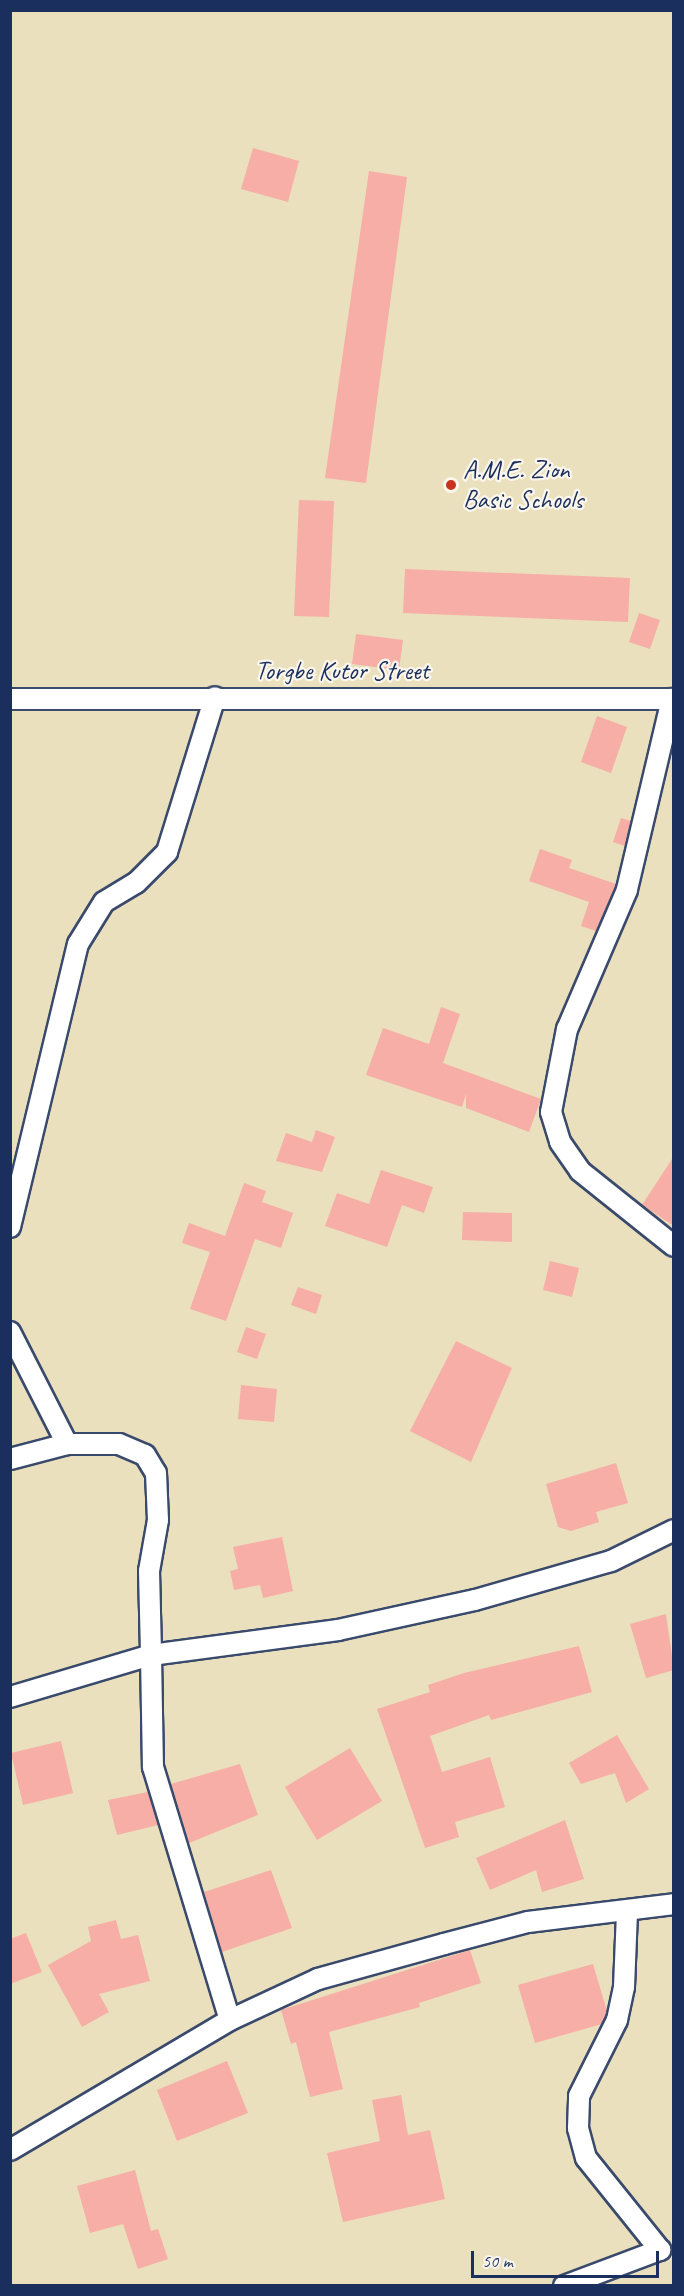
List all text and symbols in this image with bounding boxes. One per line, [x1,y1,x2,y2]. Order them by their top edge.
place label: A.M.E. Zion Basic Schools [463,454,582,516]
marker: A.M.E. Zion Basic Schools [444,478,458,492]
street label: Torgbe Kutor Street [255,655,429,687]
scale bar [474,2239,662,2277]
text: 50 m [482,2250,513,2272]

